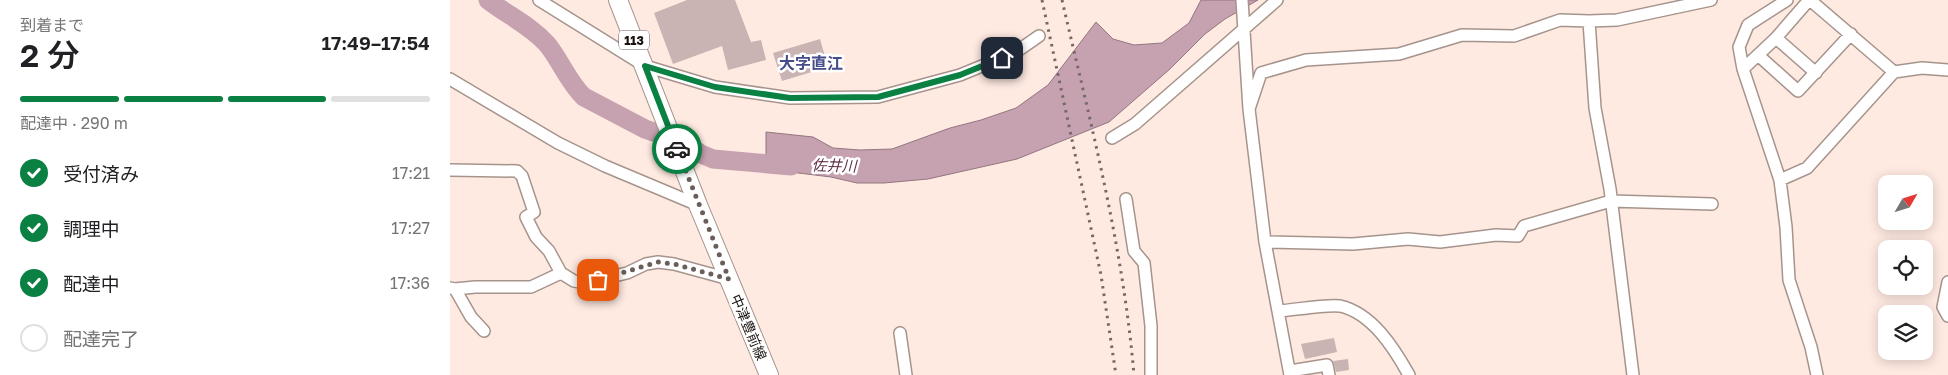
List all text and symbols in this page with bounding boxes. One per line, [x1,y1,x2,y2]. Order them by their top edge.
text: 到着まで [20,15,84,35]
road number: 113 [619,30,649,50]
text: 17:49–17:54 [321,31,430,54]
text: 2 分 [20,36,79,74]
pin [981,37,1023,79]
icon: home [988,44,1016,72]
district label: 大字直江 [779,53,843,73]
text: 配達中 · 290 m [20,113,128,133]
courier [652,124,702,174]
icon: car [663,135,691,163]
water label: 佐井川 [811,156,859,174]
icon: check [20,159,48,187]
text: 受付済み [63,162,139,185]
text: 17:21 [392,163,430,183]
north arrow [1878,175,1932,230]
map controls [1878,175,1933,360]
icon: check [20,214,48,242]
text: 調理中 [63,217,120,240]
text: 17:27 [391,218,430,238]
button: locate [1878,240,1933,295]
pin [577,259,619,301]
icon: bag [584,266,612,294]
icon: check [20,269,48,297]
text: 配達中 [63,272,120,295]
text: 17:36 [390,273,430,293]
street label: 中津豊前線 [728,291,770,363]
button: layers [1878,305,1933,360]
text: 配達完了 [63,327,139,350]

